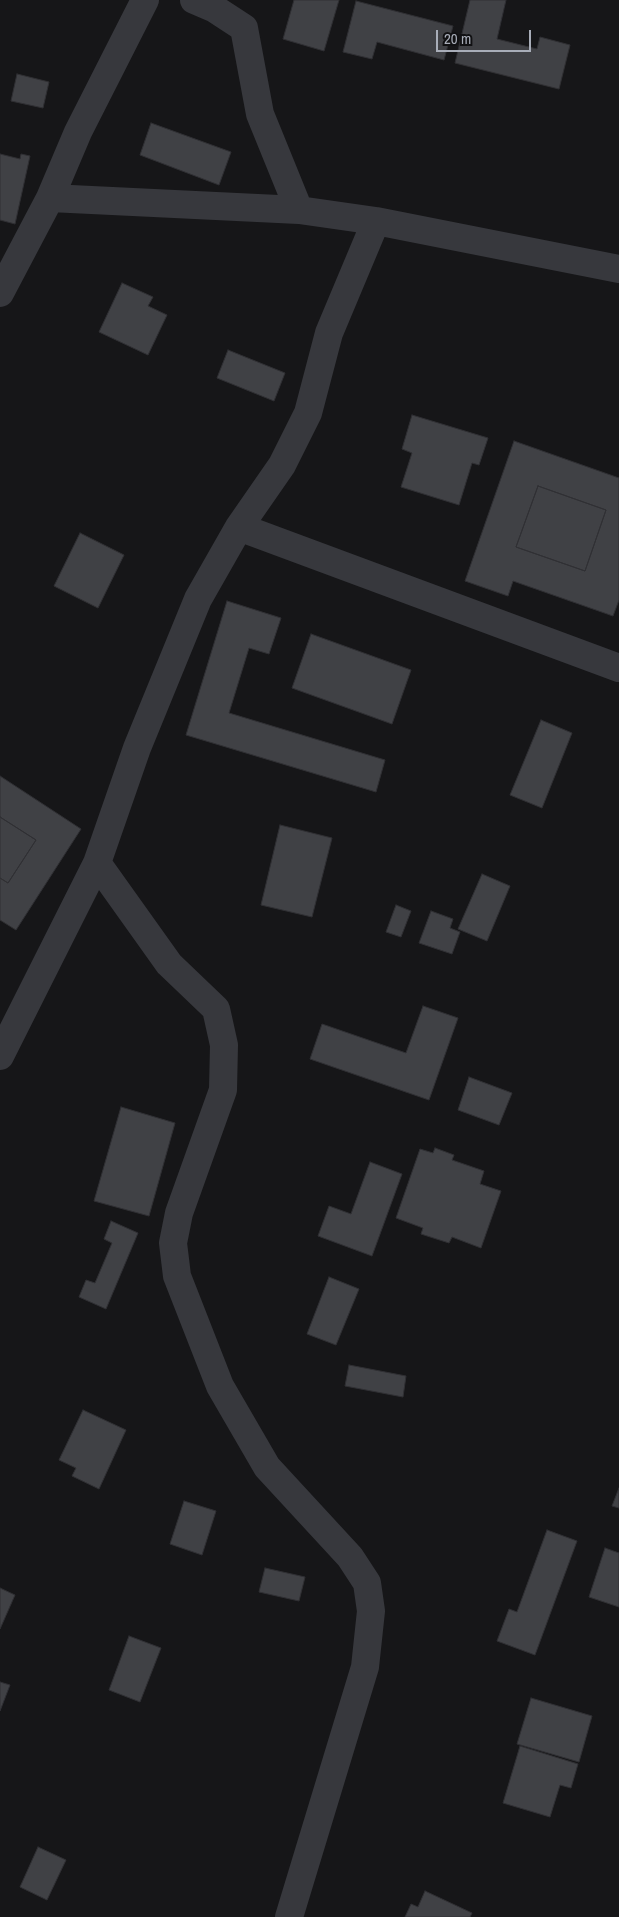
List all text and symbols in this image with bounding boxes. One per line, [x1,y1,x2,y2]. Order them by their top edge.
scale bar [439,20,534,52]
text: 20 m [444,28,471,49]

